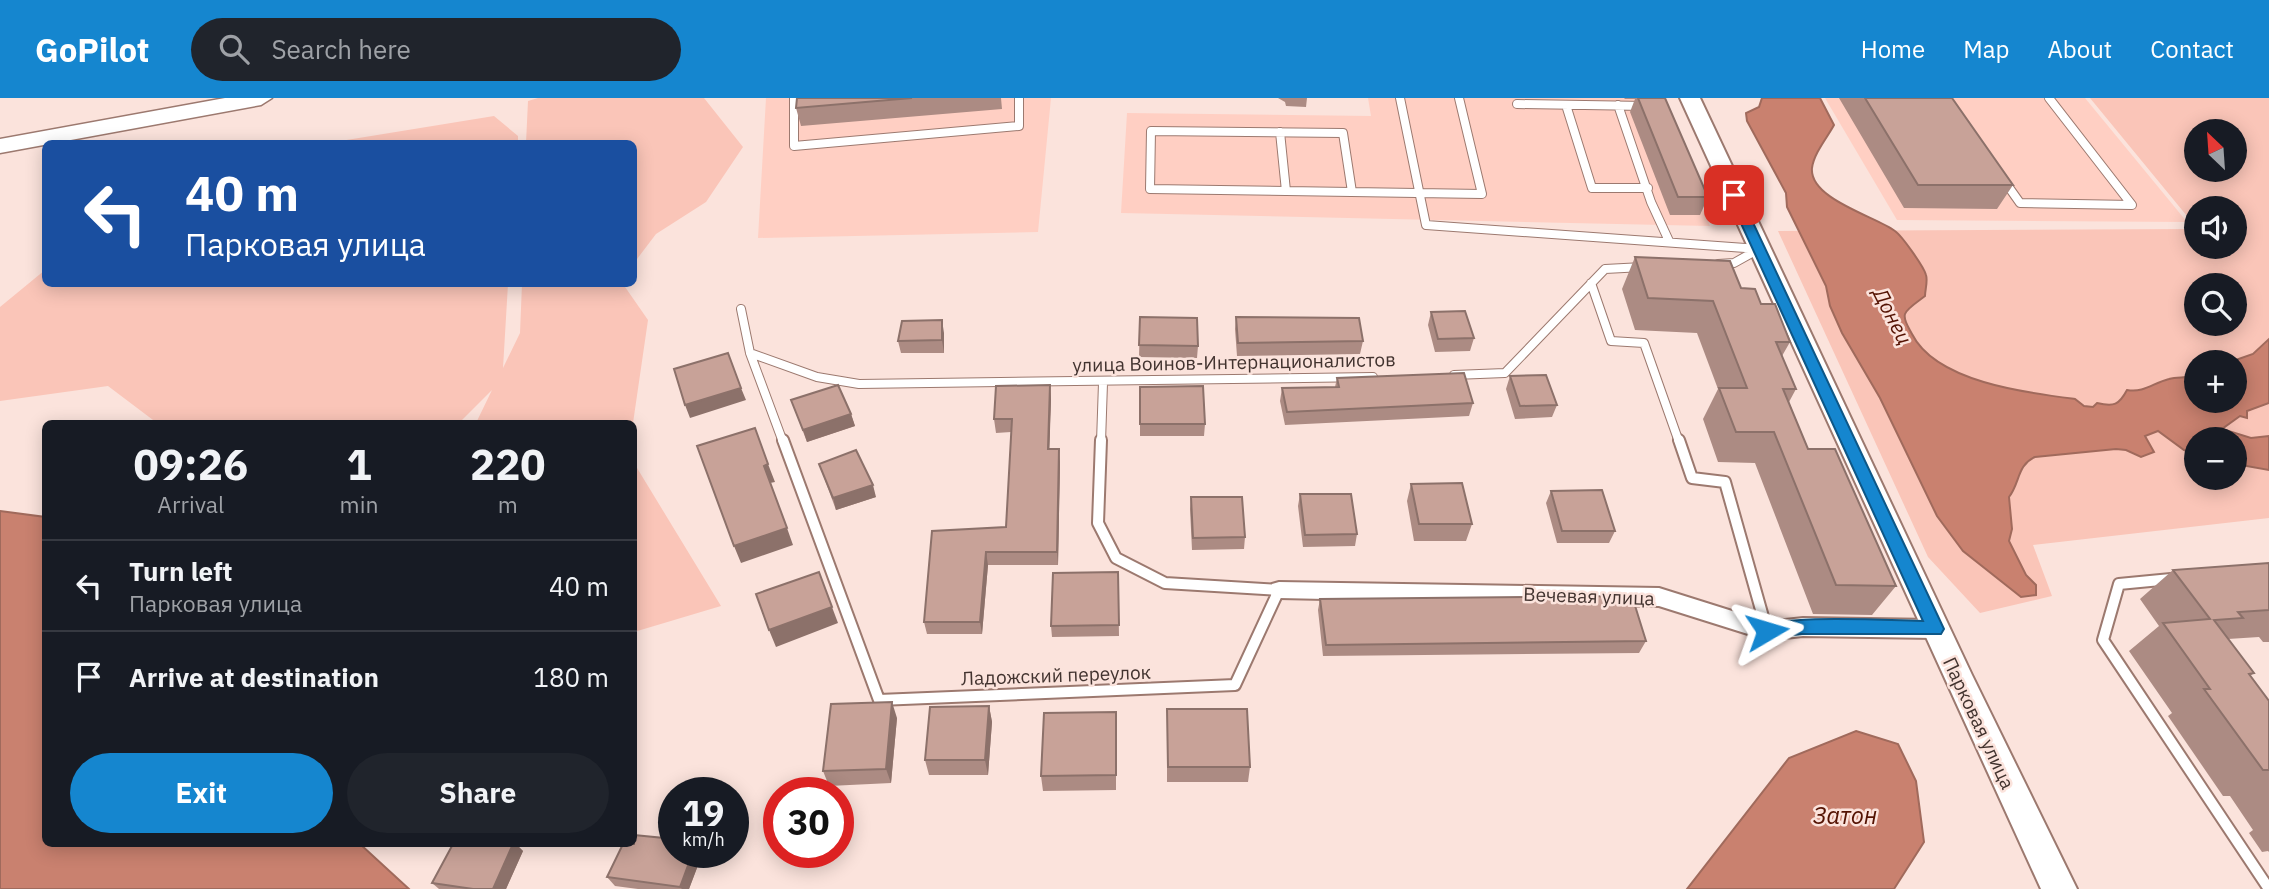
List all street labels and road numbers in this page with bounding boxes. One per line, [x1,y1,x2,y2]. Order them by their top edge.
street label: улица Воинов-Интернационалистов [1072,347,1396,377]
street label: Вечевая улица [1523,582,1655,610]
street label: Парковая улица [1938,653,2020,793]
street label: Ладожский переулок [961,660,1151,690]

